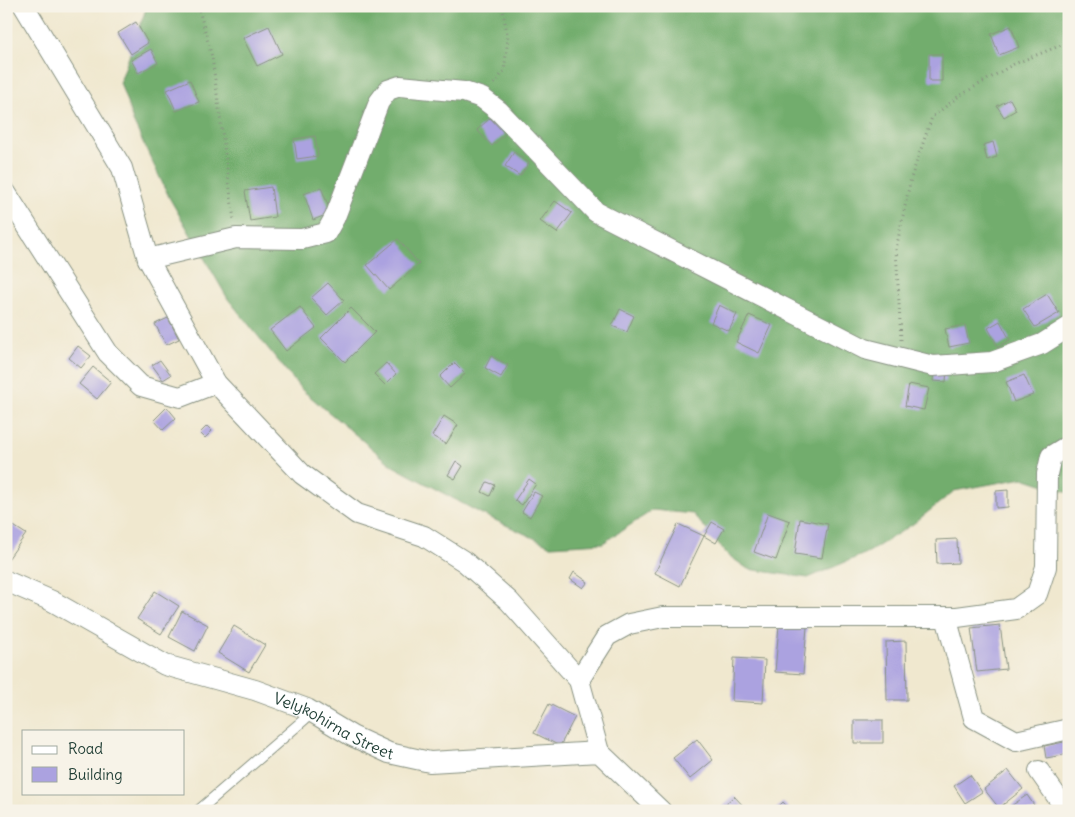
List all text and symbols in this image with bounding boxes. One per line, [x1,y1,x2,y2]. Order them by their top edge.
street label: Velykohirna Street [271,688,396,764]
legend [22,730,185,794]
text: Road [68,739,103,758]
text: Building [68,765,123,784]

